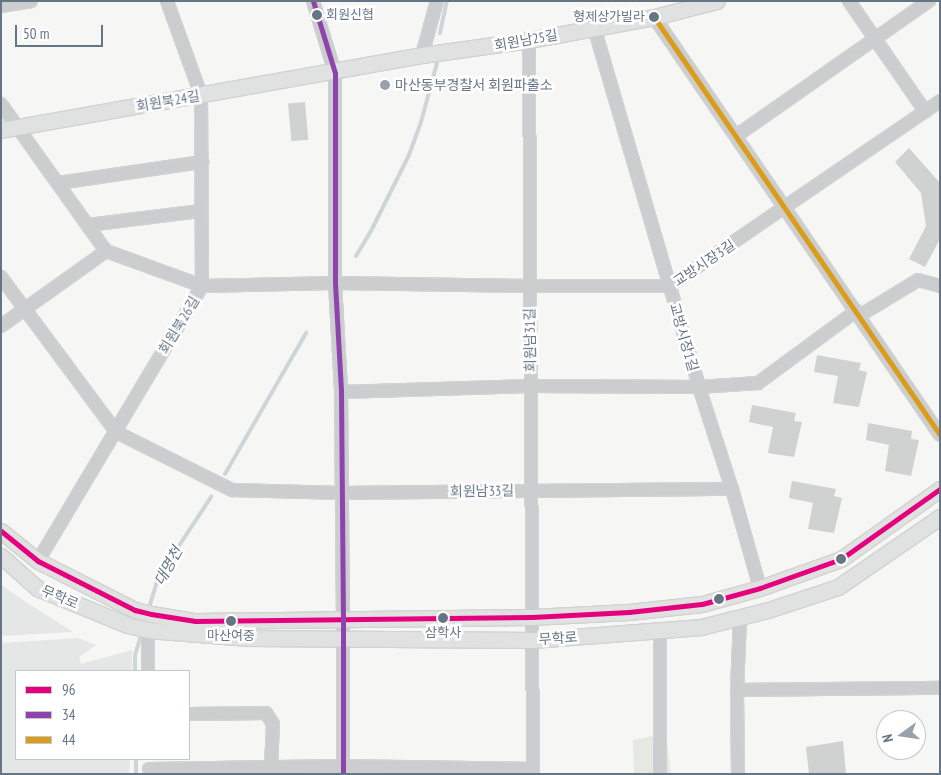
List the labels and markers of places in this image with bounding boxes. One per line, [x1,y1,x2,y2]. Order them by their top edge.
place label: 회원신협 [326,7,374,23]
place label: 형제상가빌라 [573,9,645,25]
marker: 회원신협 [312,10,322,20]
marker: 형제상가빌라 [649,12,659,22]
place label: 마산동부경찰서 회원파출소 [395,77,553,93]
marker: 마산동부경찰서 회원파출소 [379,79,391,91]
unlabelled marker [836,554,846,564]
unlabelled marker [714,594,724,604]
marker: 삼학사 [438,613,448,623]
marker: 마산여중 [226,616,236,626]
place label: 삼학사 [425,625,461,641]
place label: 마산여중 [207,628,255,644]

